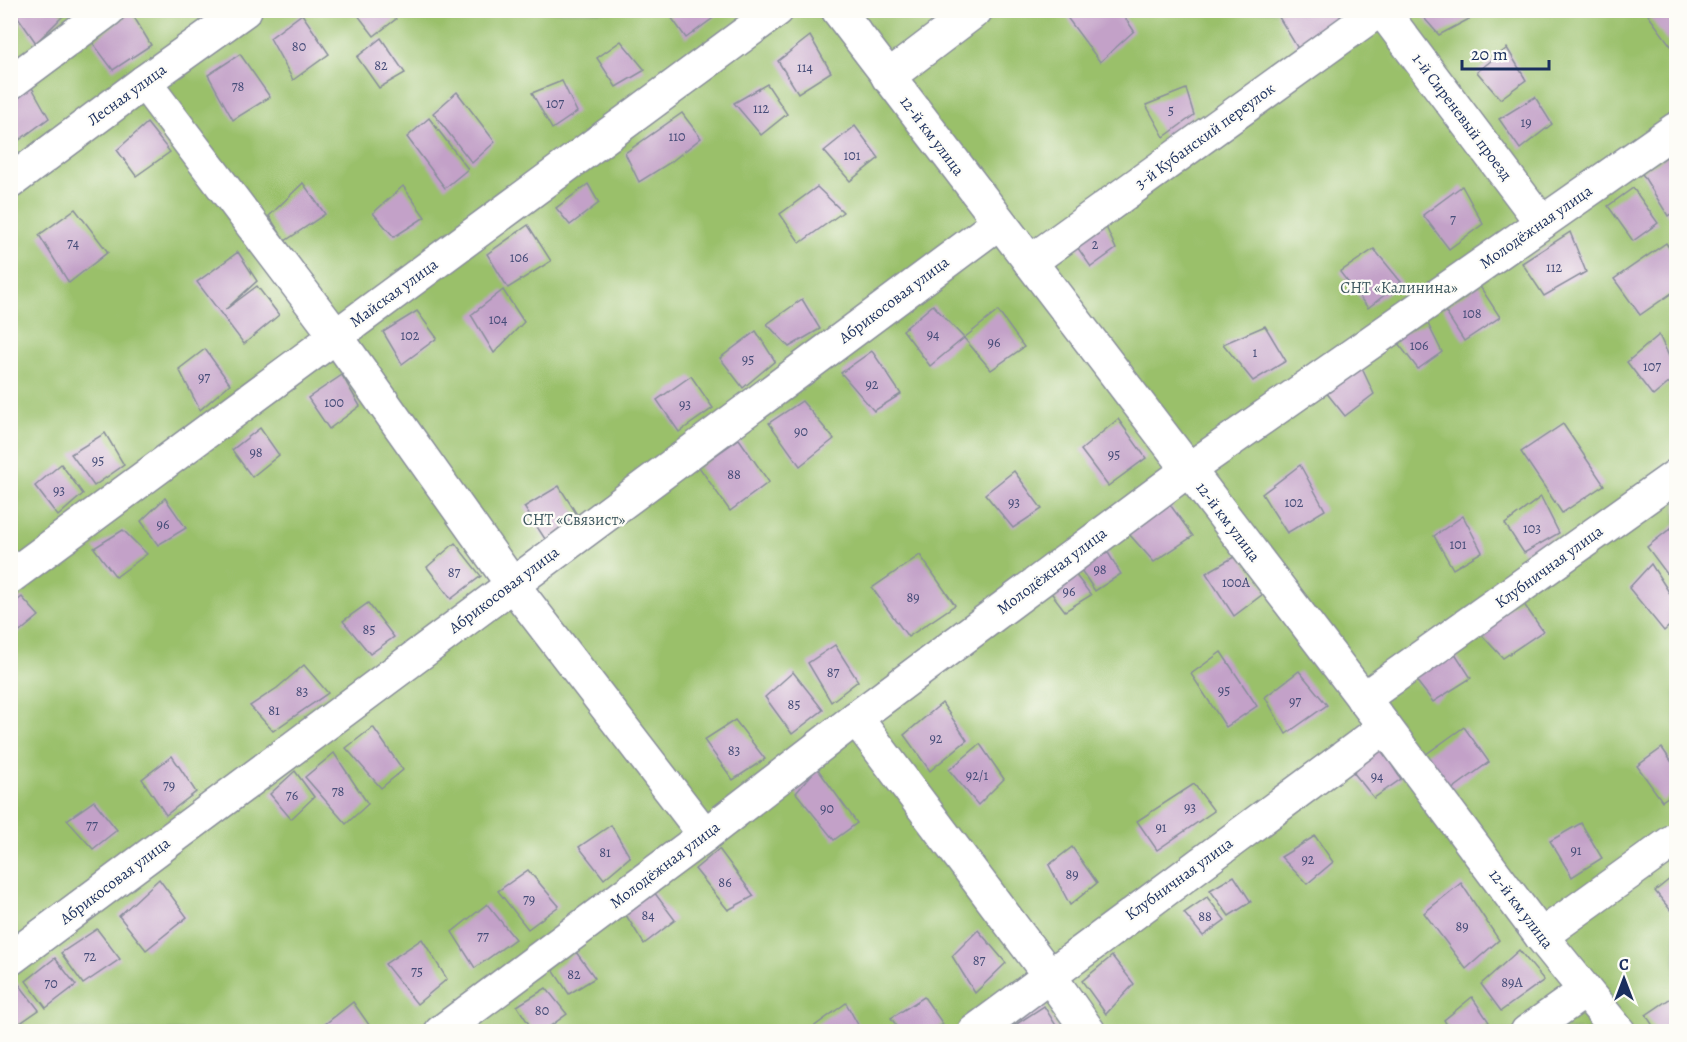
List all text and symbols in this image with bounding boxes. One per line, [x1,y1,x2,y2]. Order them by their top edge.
scale bar [1462,33,1549,71]
house number: 80 [292,37,306,56]
text: 20 m [1471,42,1508,66]
street label: 1-й Сиреневый проезд [1407,49,1517,185]
house number: 82 [374,56,388,75]
street label: Лесная улица [83,58,171,131]
house number: 114 [797,58,813,77]
house number: 78 [232,77,245,96]
street label: 3-й Кубанский переулок [1130,78,1280,194]
street label: 12-й км улица [895,92,970,181]
house number: 107 [546,94,564,113]
house number: 112 [753,99,769,118]
house number: 5 [1168,101,1174,120]
house number: 19 [1520,113,1532,132]
house number: 110 [668,127,686,146]
house number: 101 [843,146,861,165]
street label: Молодёжная улица [1475,180,1597,274]
house number: 7 [1450,210,1456,229]
house number: 74 [67,234,79,253]
house number: 2 [1092,235,1099,254]
house number: 106 [510,248,528,267]
street label: Абрикосовая улица [833,251,954,349]
street label: Майская улица [345,253,443,333]
house number: 112 [1546,258,1562,277]
park label: СНТ «Калинина» [1340,277,1458,299]
house number: 108 [1462,304,1482,323]
house number: 104 [489,310,507,329]
house number: 94 [927,325,939,344]
house number: 102 [401,326,420,345]
house number: 96 [988,333,1000,352]
house number: 106 [1410,336,1428,355]
house number: 1 [1253,343,1258,362]
house number: 95 [742,350,754,369]
house number: 107 [1643,357,1661,376]
house number: 97 [198,368,210,387]
house number: 92 [865,375,879,394]
house number: 100 [324,393,344,412]
house number: 93 [679,395,691,414]
house number: 90 [794,422,808,441]
house number: 98 [249,443,263,462]
house number: 95 [1108,445,1120,464]
house number: 95 [92,451,104,470]
house number: 88 [727,465,741,484]
street label: 12-й км улица [1191,478,1266,567]
house number: 93 [53,481,65,500]
house number: 93 [1008,493,1020,512]
house number: 102 [1285,493,1304,512]
park label: СНТ «Связист» [523,509,625,531]
house number: 96 [157,515,169,534]
house number: 103 [1523,519,1541,538]
street label: Клубничная улица [1491,520,1608,614]
street label: Молодёжная улица [992,522,1112,620]
house number: 101 [1449,535,1467,554]
street label: Абрикосовая улица [443,541,564,639]
house number: 98 [1093,560,1107,579]
house number: 87 [448,563,460,582]
house number: 100А [1222,573,1251,592]
house number: 96 [1063,582,1075,601]
house number: 89 [906,588,920,607]
house number: 85 [363,620,375,639]
house number: 87 [827,663,839,682]
house number: 95 [1218,681,1230,700]
house number: 83 [296,682,308,701]
house number: 97 [1289,692,1301,711]
house number: 85 [788,695,800,714]
house number: 81 [268,701,280,720]
house number: 92 [929,729,943,748]
house number: 83 [728,741,740,760]
house number: 92/1 [966,766,988,785]
house number: 94 [1371,767,1383,786]
house number: 79 [163,776,175,795]
house number: 78 [332,782,345,801]
house number: 76 [286,786,298,805]
house number: 93 [1184,798,1196,817]
house number: 90 [820,799,834,818]
house number: 77 [86,816,98,835]
street label: Молодёжная улица [605,816,725,914]
house number: 91 [1155,818,1167,837]
street label: Абрикосовая улица [54,832,175,930]
street label: Клубничная улица [1121,832,1238,926]
house number: 91 [1570,841,1582,860]
house number: 81 [599,843,611,862]
house number: 92 [1301,850,1315,869]
house number: 89 [1065,865,1079,884]
street label: 12-й км улица [1484,865,1559,954]
house number: 86 [718,873,732,892]
house number: 79 [523,890,535,909]
house number: 84 [641,906,655,925]
house number: 88 [1198,907,1212,926]
house number: 89 [1455,917,1469,936]
house number: 77 [477,927,489,946]
house number: 72 [84,947,97,966]
north arrow [1594,949,1654,1009]
house number: 87 [973,951,985,970]
text: С [1619,954,1629,976]
house number: 75 [411,962,423,981]
house number: 82 [567,965,581,984]
house number: 89А [1501,973,1523,992]
house number: 70 [44,974,58,993]
house number: 80 [535,1001,549,1020]

